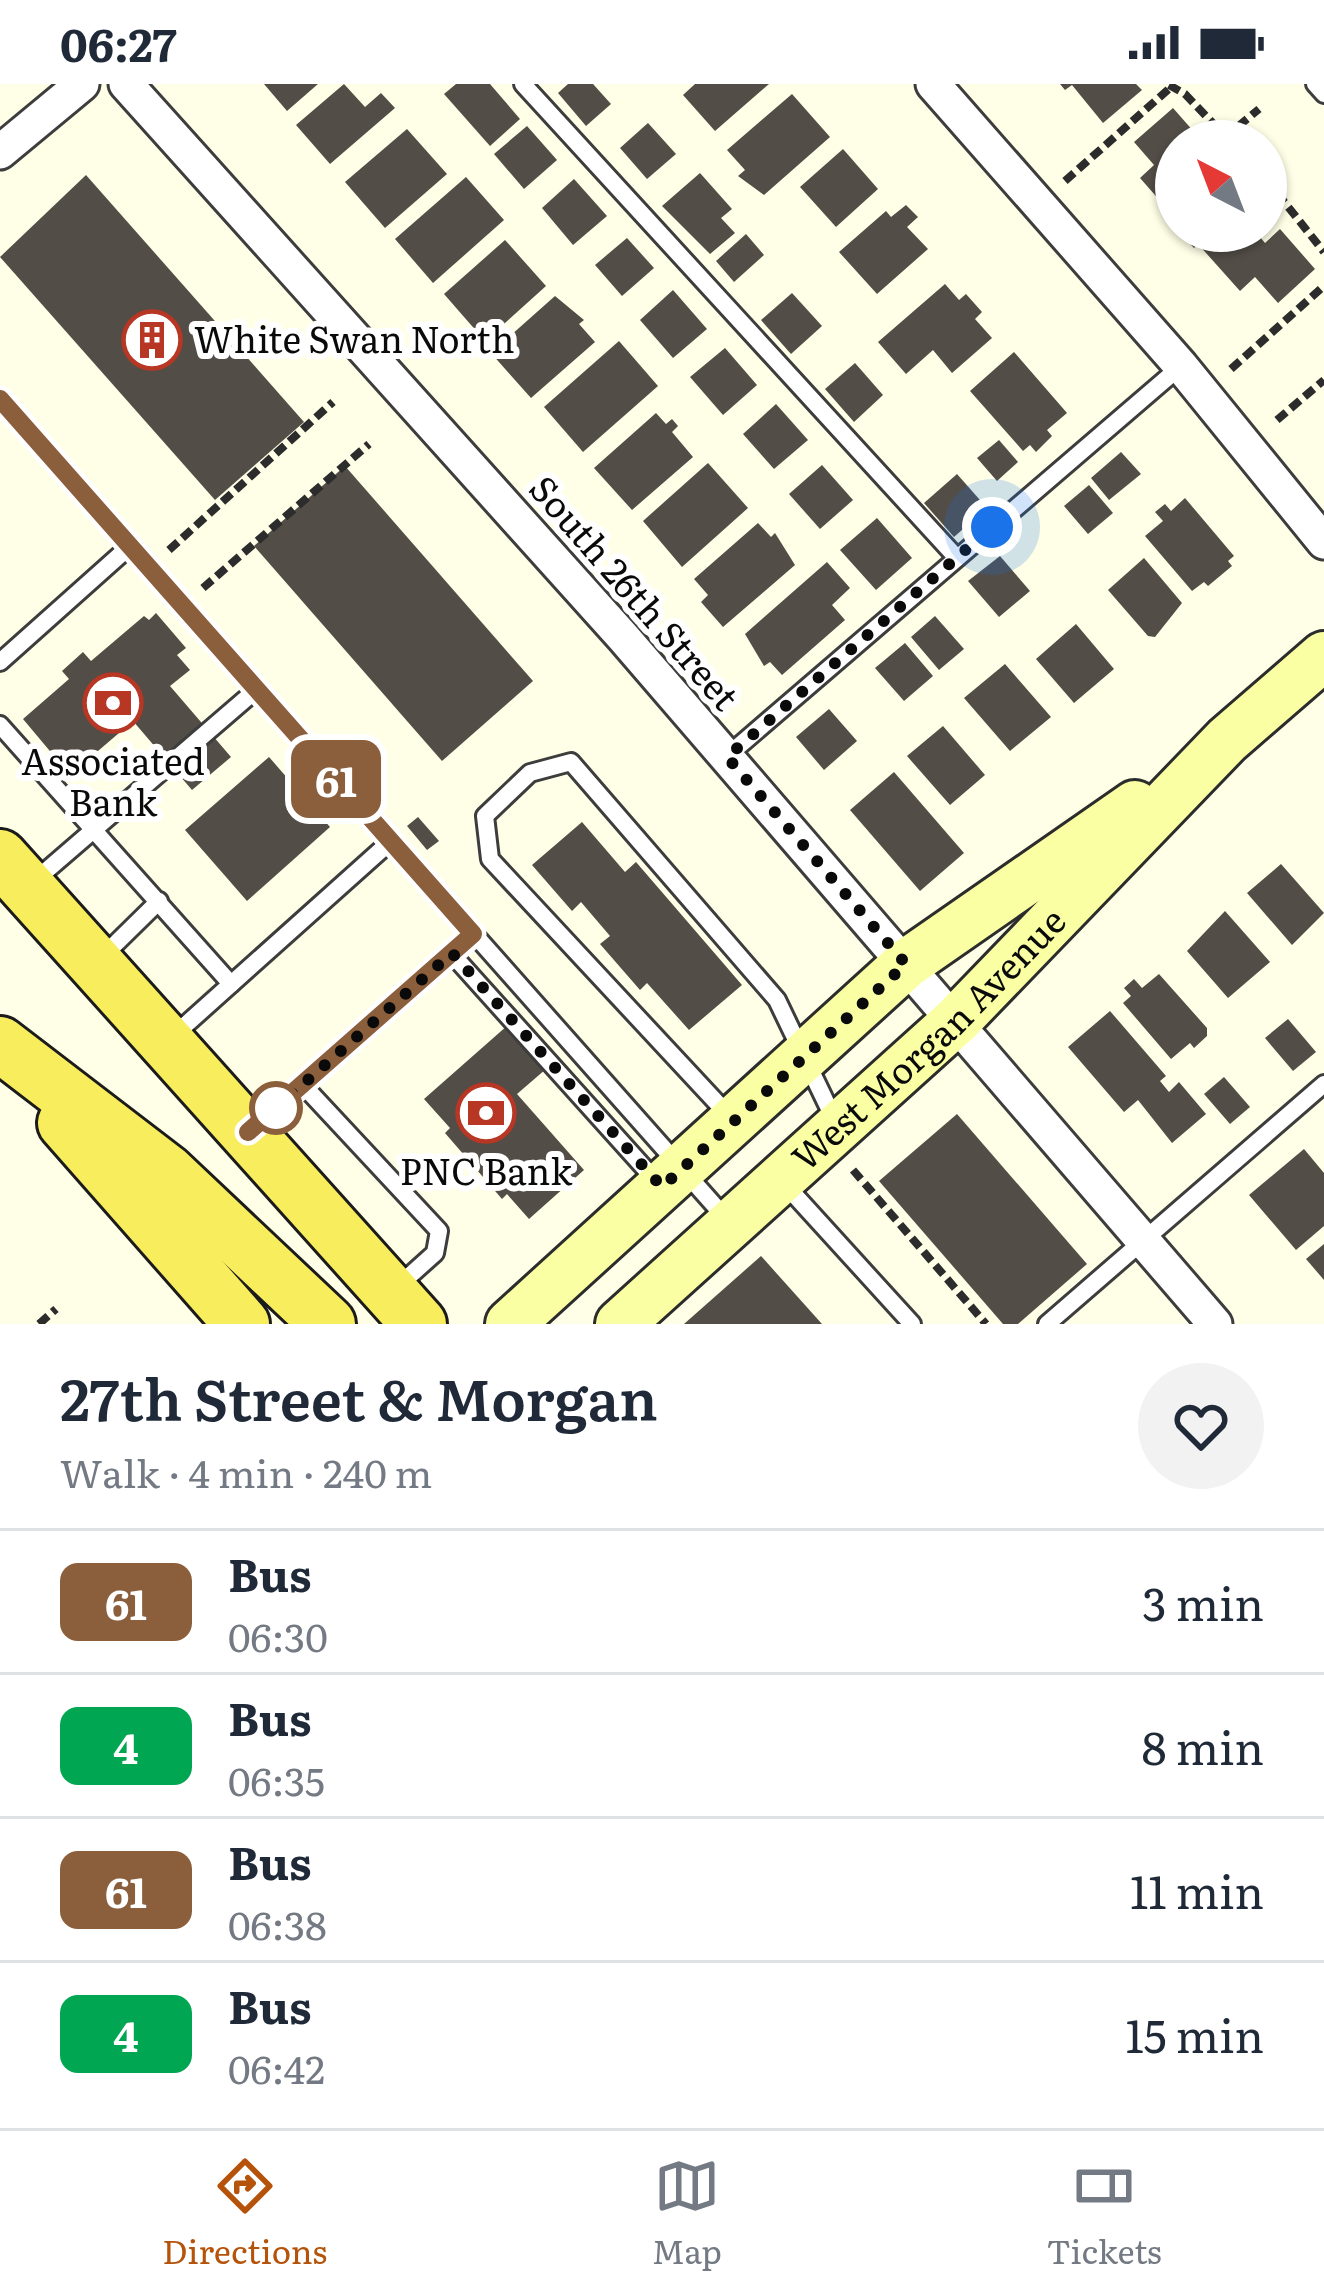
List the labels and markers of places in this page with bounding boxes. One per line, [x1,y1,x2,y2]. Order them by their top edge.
building icon: White Swan North [121,309,183,371]
place label: White Swan North [194,311,515,364]
bank icon: Associated Bank [82,672,144,734]
place label: Associated Bank [21,733,205,827]
bank icon: PNC Bank [455,1082,517,1144]
unlabelled marker [251,1083,301,1133]
place label: PNC Bank [400,1143,573,1196]

